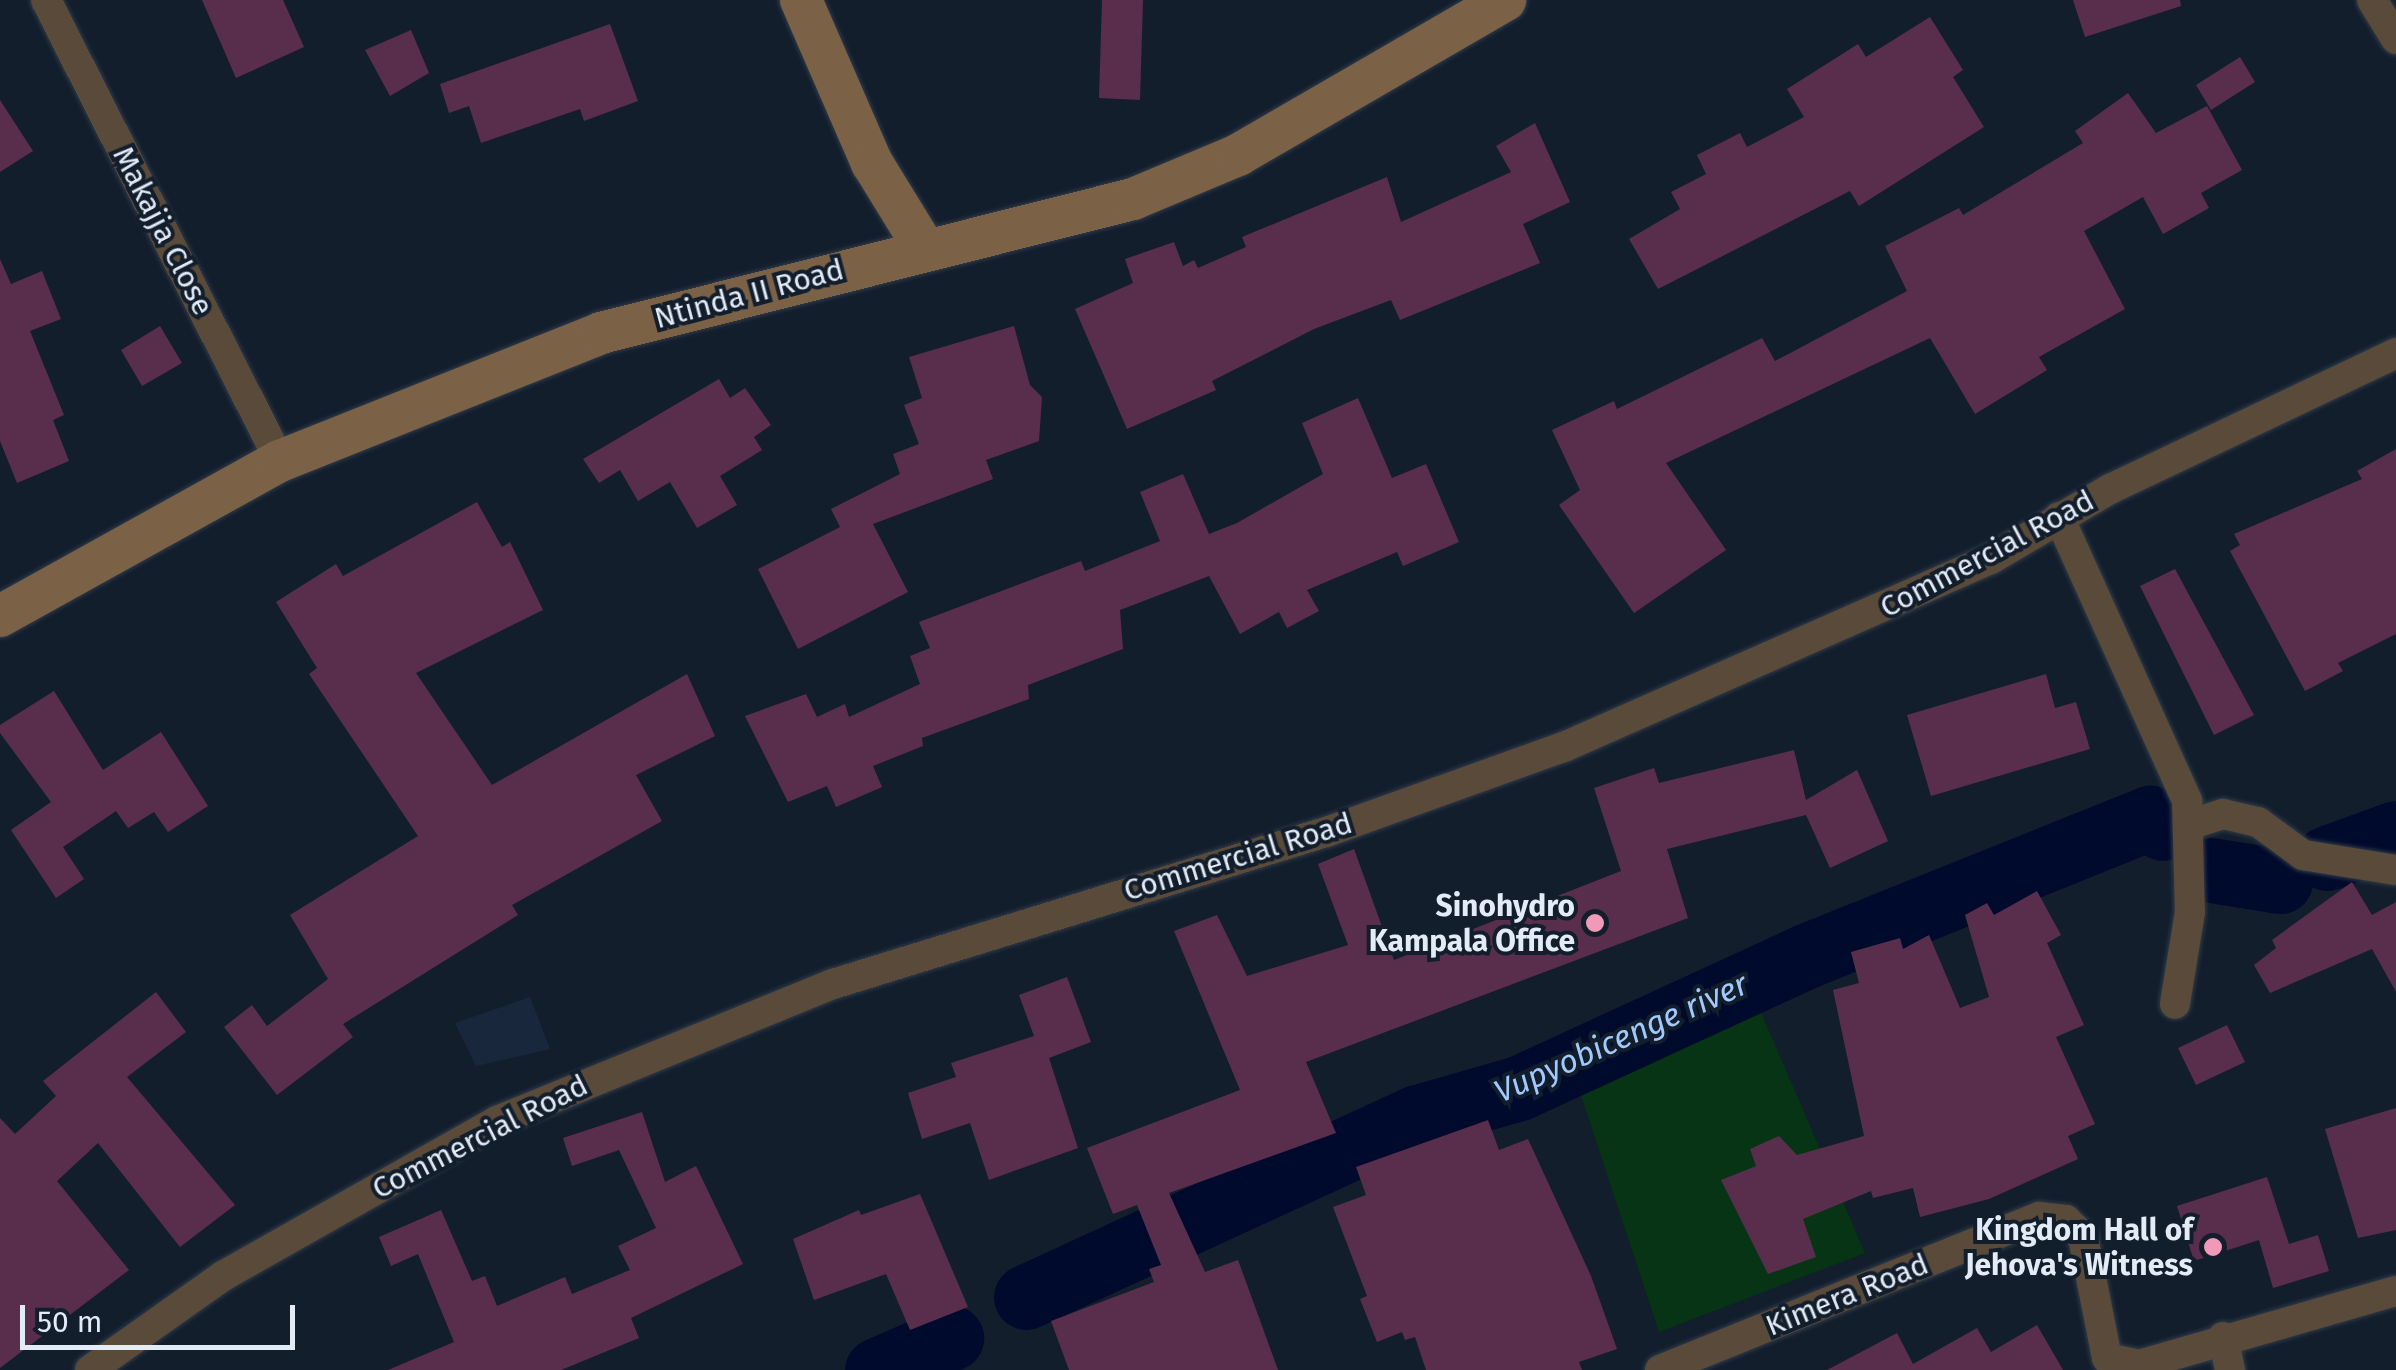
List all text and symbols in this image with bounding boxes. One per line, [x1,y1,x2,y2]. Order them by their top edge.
street label: Makajja Close [105,141,221,321]
street label: Ntinda II Road [650,251,848,337]
street label: Commercial Road [1874,482,2100,626]
street label: Commercial Road [1119,805,1357,909]
place label: Sinohydro Kampala Office [1369,888,1575,958]
marker: Sinohydro Kampala Office [1584,912,1606,934]
water label: Vupyobicenge river [1488,965,1754,1111]
street label: Commercial Road [366,1067,594,1207]
place label: Kingdom Hall of Jehova's Witness [1965,1212,2193,1282]
marker: Kingdom Hall of Jehova's Witness [2202,1236,2224,1258]
street label: Kimera Road [1760,1246,1934,1344]
scale bar [25,1285,300,1347]
text: 50 m [37,1304,102,1340]

